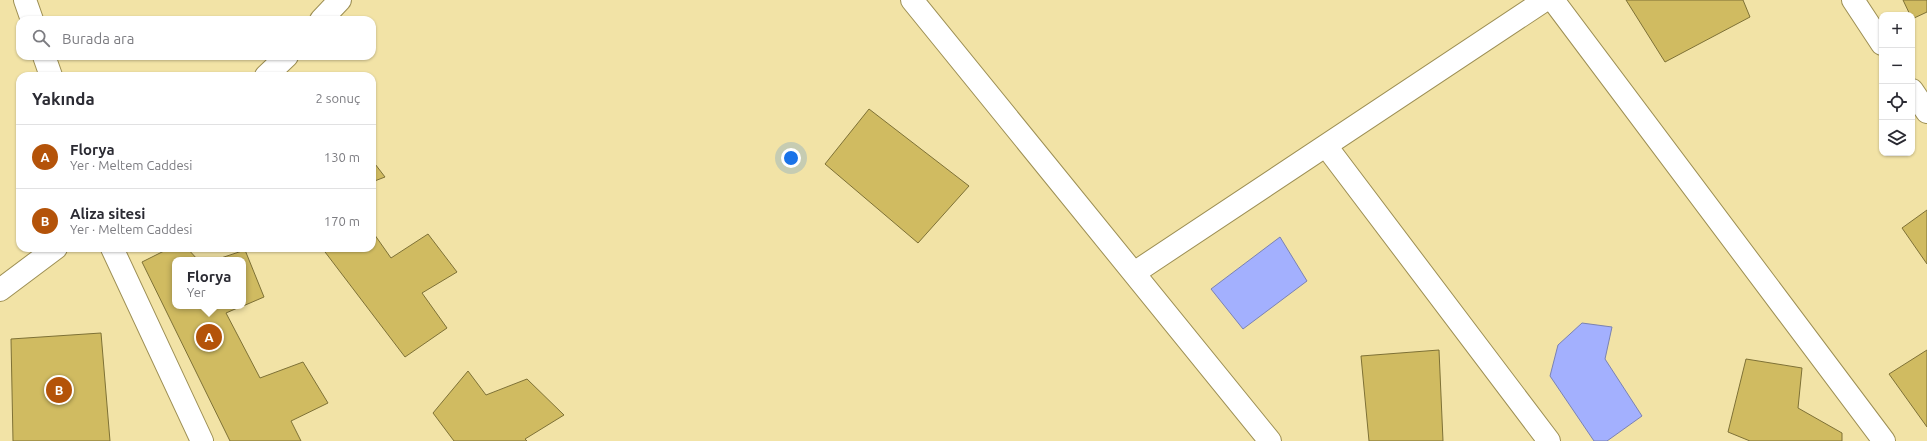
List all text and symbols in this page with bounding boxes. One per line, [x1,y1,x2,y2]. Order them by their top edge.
map controls [1879,12,1915,156]
button: + [1879,12,1915,48]
search box [16,16,376,60]
icon: search [30,27,52,49]
text: Burada ara [62,30,134,47]
button: − [1879,48,1915,84]
button: locate [1879,84,1915,120]
text: Yakında [32,89,95,108]
text: 2 sonuç [316,91,360,105]
button: layers [1879,120,1915,156]
text: Florya [70,141,115,158]
your location [781,148,801,168]
text: A [40,150,50,164]
text: 130 m [324,150,360,164]
text: Yer · Meltem Caddesi [70,158,192,172]
text: Aliza sitesi [70,205,146,222]
text: B [41,214,49,228]
text: 170 m [324,214,360,228]
text: Yer · Meltem Caddesi [70,222,192,236]
popup [172,257,246,309]
text: Florya [187,268,231,285]
text: Yer [187,285,206,299]
pin: A [196,322,222,352]
pin: B [46,375,72,405]

